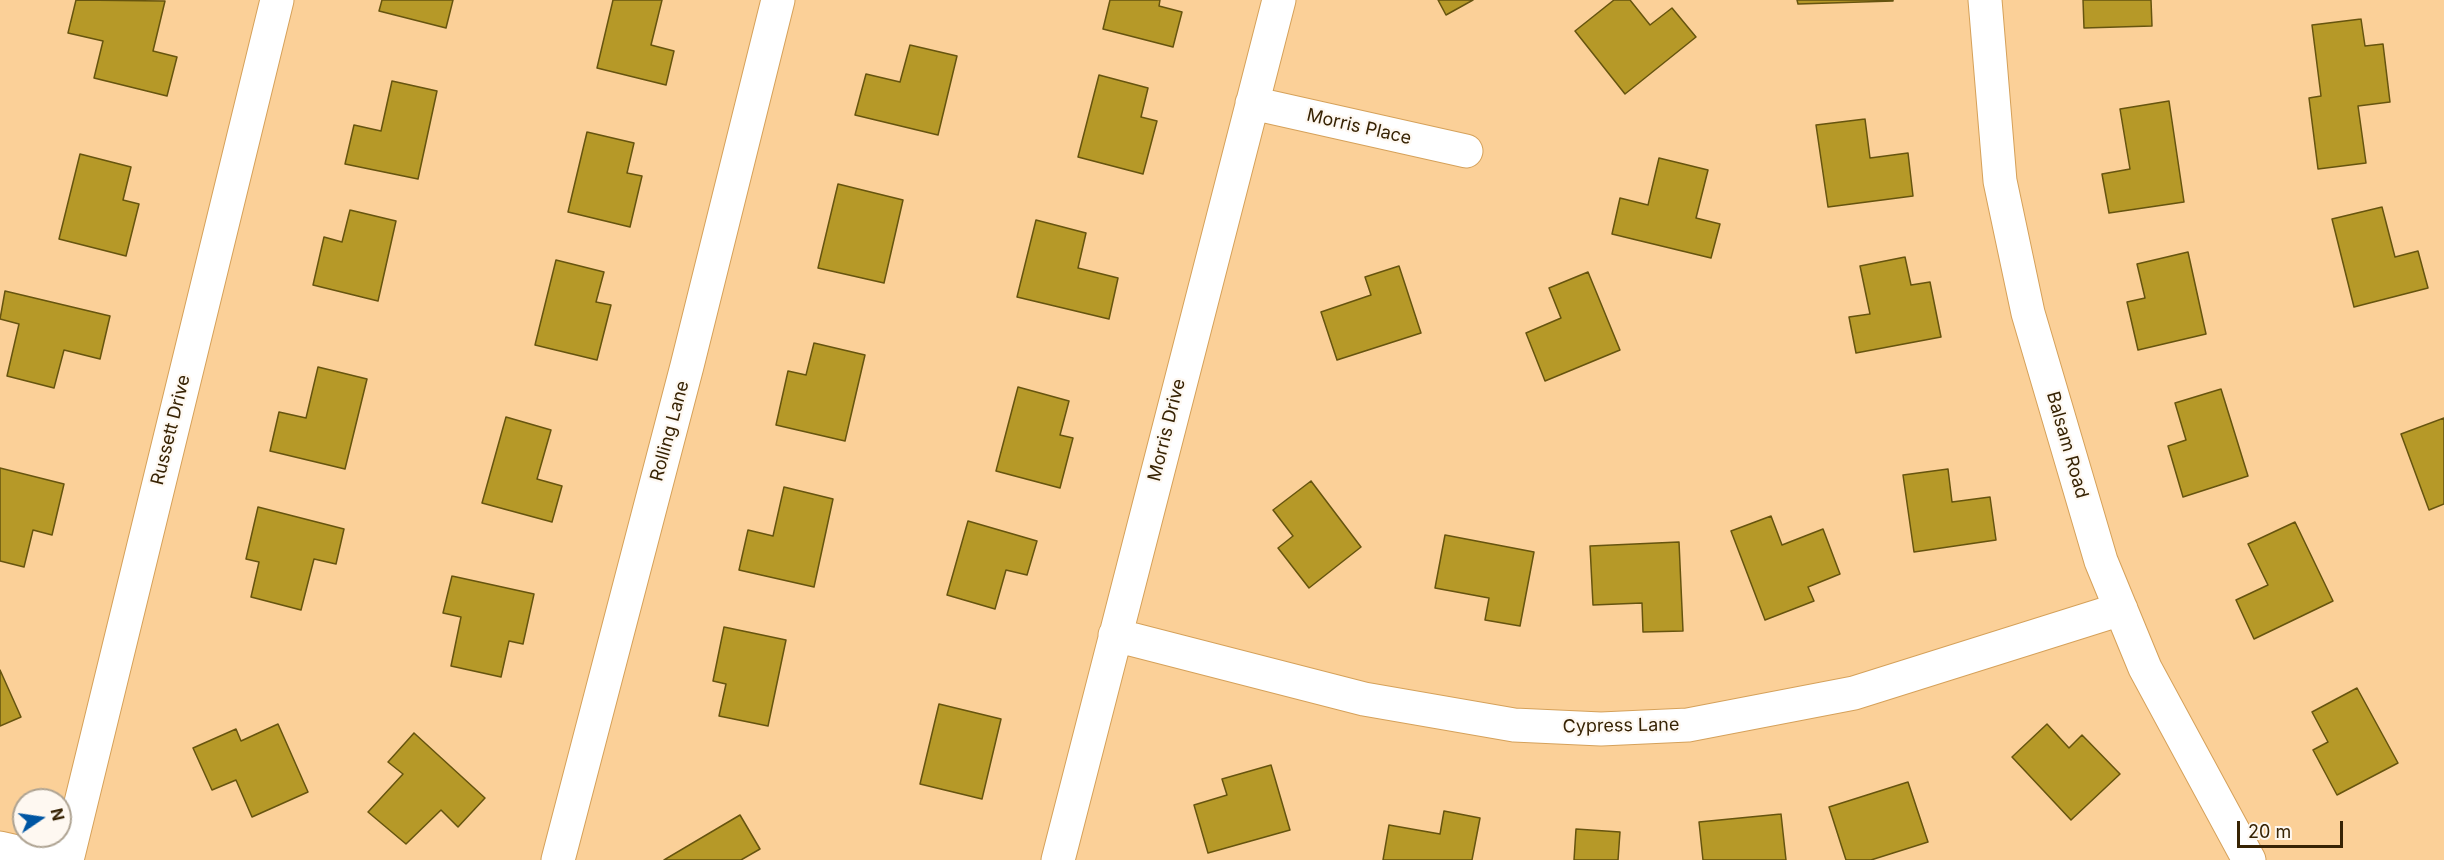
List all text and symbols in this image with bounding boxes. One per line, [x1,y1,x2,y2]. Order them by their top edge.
street label: Morris Place [1305,104,1413,150]
street label: Russett Drive [147,373,195,487]
street label: Morris Drive [1144,377,1190,483]
street label: Rolling Lane [646,378,694,484]
street label: Balsam Road [2041,389,2093,501]
street label: Cypress Lane [1562,714,1680,738]
north arrow [12,788,72,848]
text: N [46,806,69,823]
scale bar [2240,809,2346,847]
text: 20 m [2248,821,2291,842]

